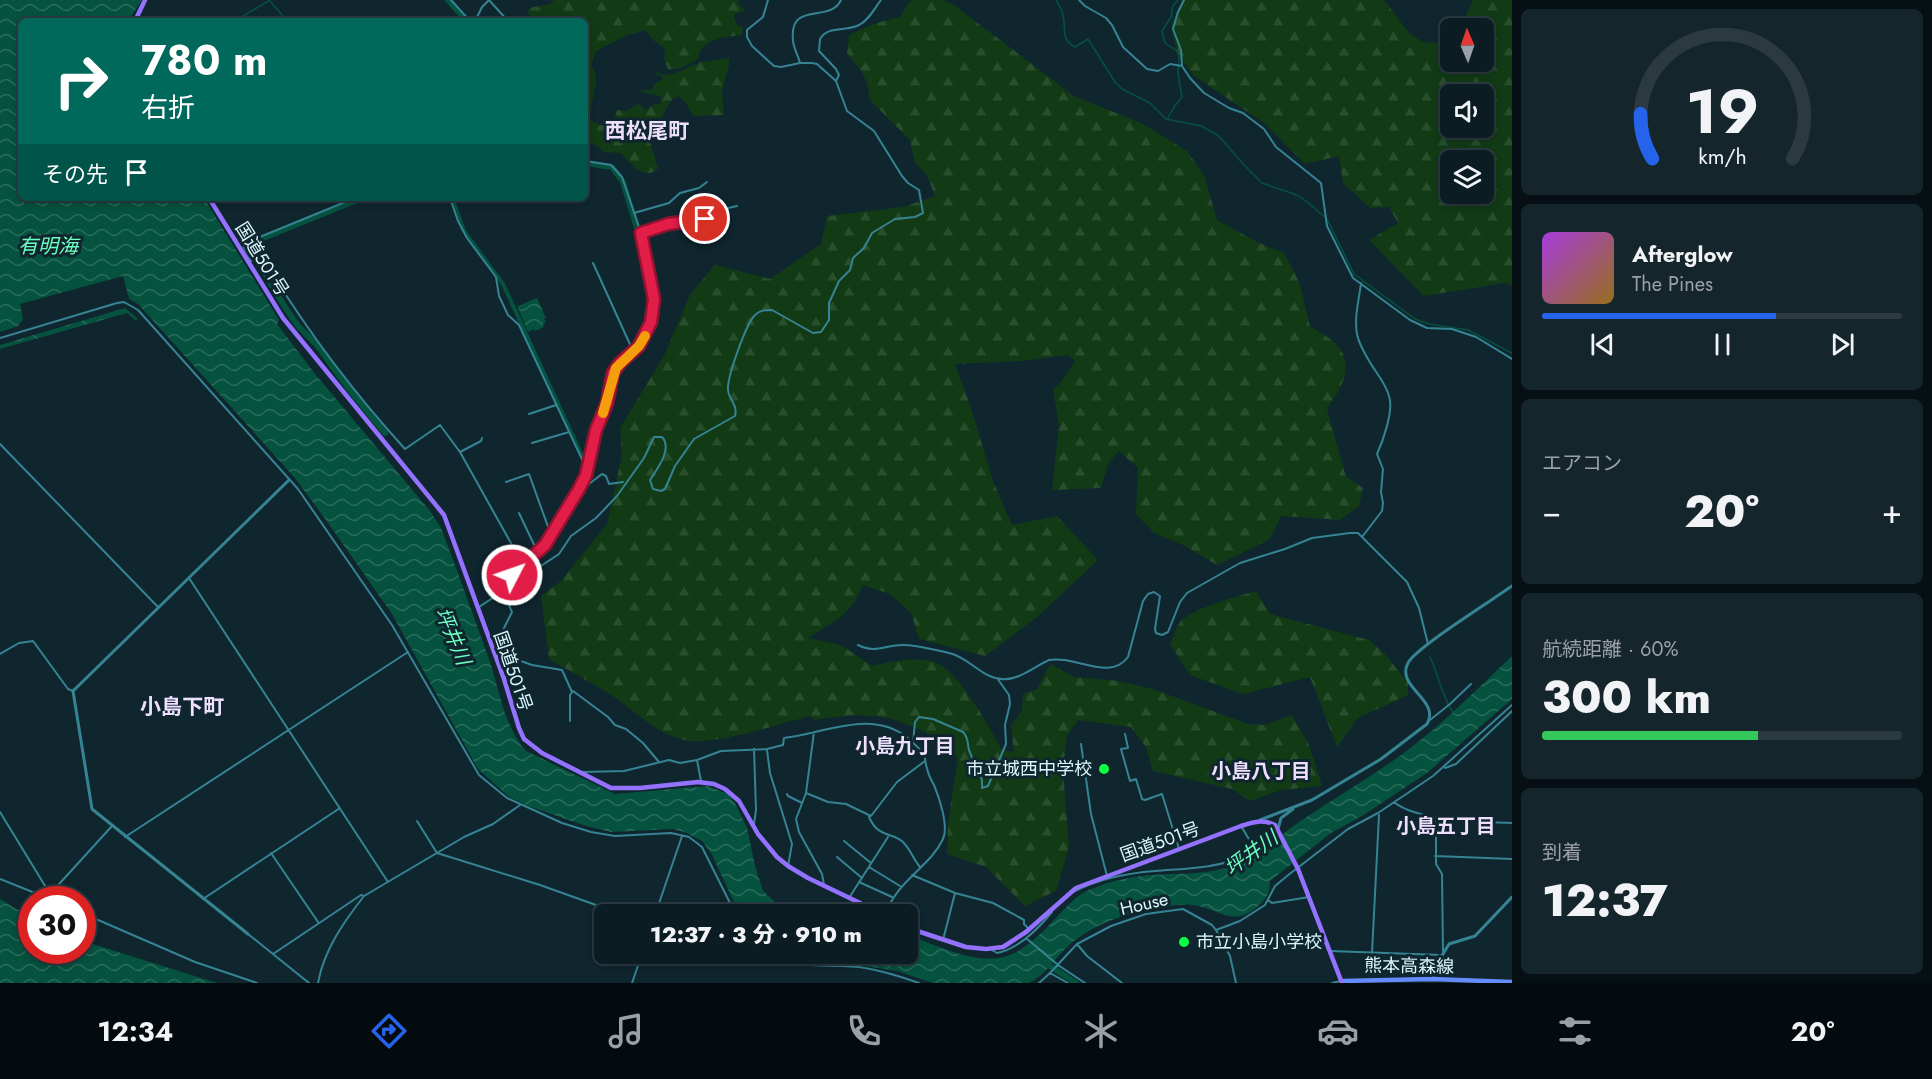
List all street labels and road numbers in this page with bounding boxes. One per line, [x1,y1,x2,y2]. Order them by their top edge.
street label: 国道501号 [229,217,295,301]
street label: 国道501号 [487,627,539,715]
street label: 国道501号 [1117,816,1203,868]
street label: House [1117,886,1171,922]
street label: 熊本高森線 [1364,952,1454,980]

